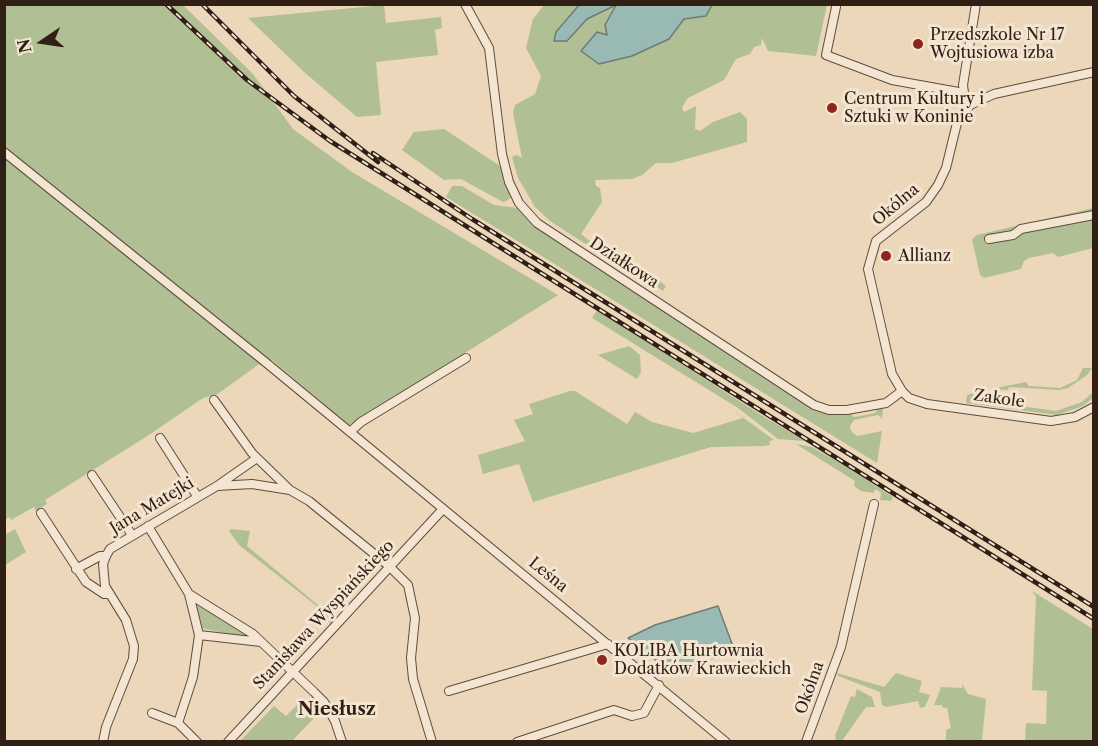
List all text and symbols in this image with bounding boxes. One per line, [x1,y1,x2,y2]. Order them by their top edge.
north arrow [12,12,72,72]
place label: Przedszkole Nr 17 Wojtusiowa izba [930,25,1064,63]
text: N [13,37,36,55]
marker: Przedszkole Nr 17 Wojtusiowa izba [911,37,925,51]
place label: Centrum Kultury i Sztuki w Koninie [844,89,984,127]
marker: Centrum Kultury i Sztuki w Koninie [825,101,839,115]
street label: Okólna [869,180,923,230]
street label: Działkowa [586,234,662,292]
place label: Allianz [898,246,951,266]
marker: Allianz [879,249,893,263]
street label: Zakole [972,386,1026,412]
street label: Jana Matejki [107,473,197,539]
street label: Stanisława Wyspiańskiego [250,536,398,694]
street label: Leśna [525,553,571,597]
place label: KOLIBA Hurtownia Dodatków Krawieckich [614,641,791,679]
marker: KOLIBA Hurtownia Dodatków Krawieckich [595,653,609,667]
street label: Okólna [792,659,828,717]
district label: Niesłusz [298,699,376,721]

